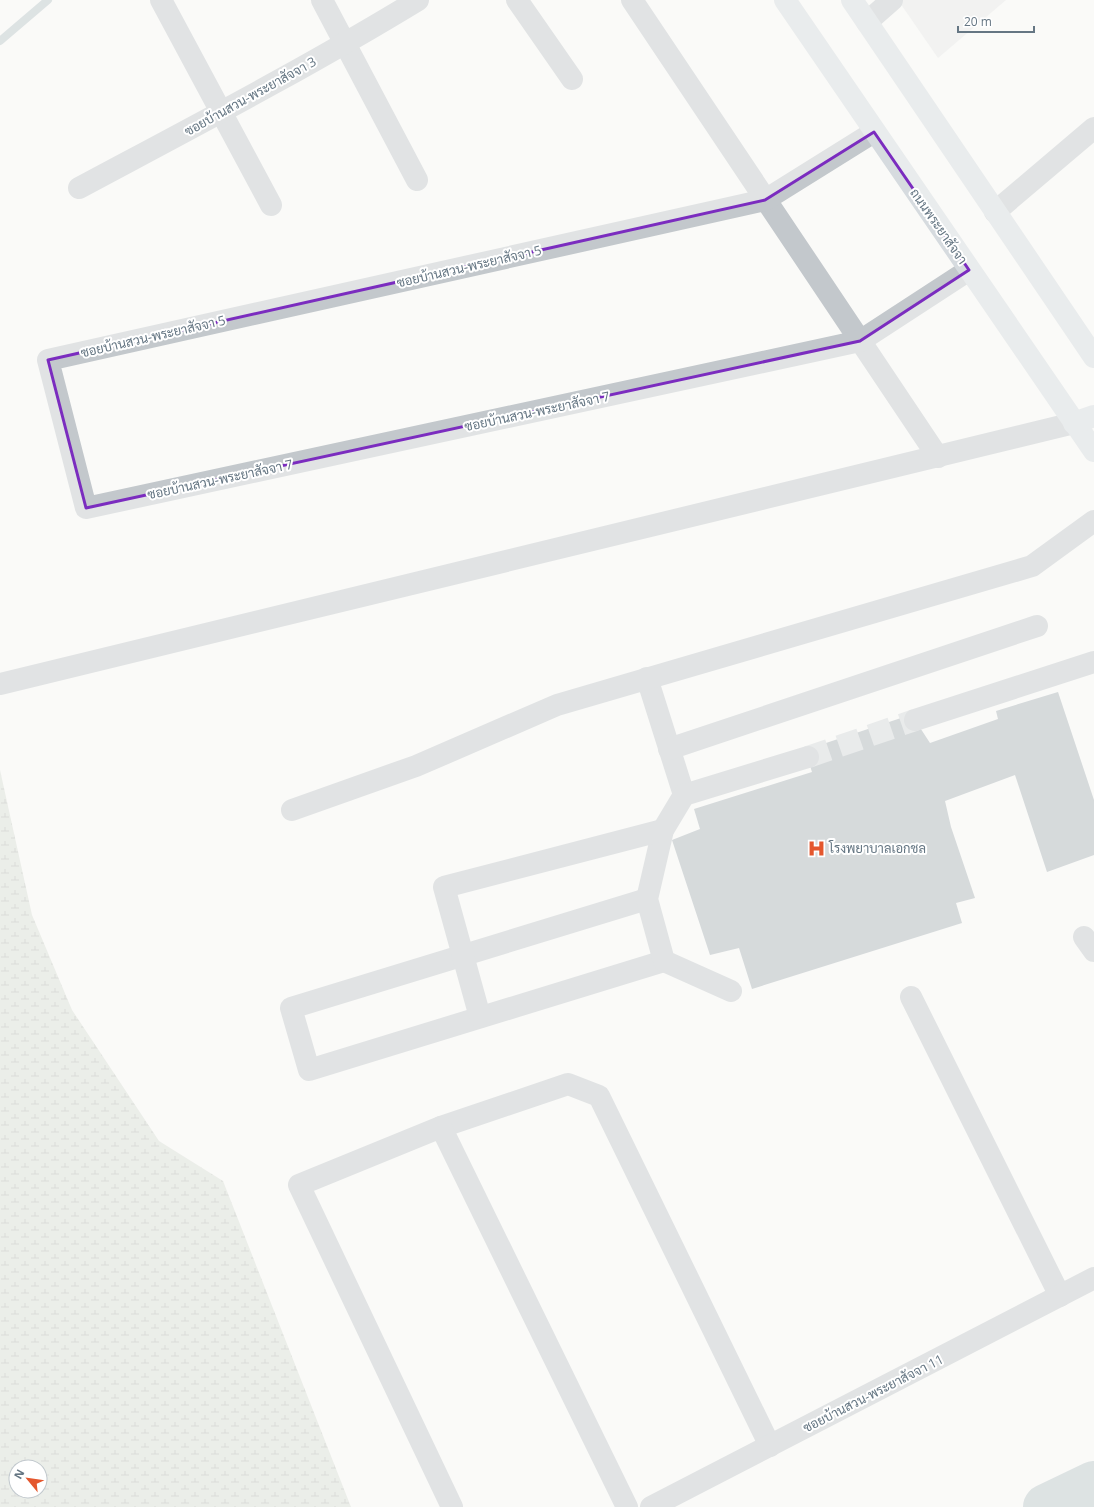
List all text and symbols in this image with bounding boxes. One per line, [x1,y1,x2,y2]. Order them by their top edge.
scale bar [958,8,1034,34]
text: 20 m [964,13,992,30]
street label: ซอยบ้านสวน-พระยาสัจจา 3 [181,52,319,140]
street label: ถนนพระยาสัจจา [906,184,972,268]
street label: ซอยบ้านสวน-พระยาสัจจา 5 [395,241,543,291]
street label: ซอยบ้านสวน-พระยาสัจจา 5 [79,311,227,361]
street label: ซอยบ้านสวน-พระยาสัจจา 7 [463,387,611,435]
street label: ซอยบ้านสวน-พระยาสัจจา 7 [146,455,294,503]
hospital icon: โรงพยาบาลเอกชล [806,838,826,858]
place label: โรงพยาบาลเอกชล [828,839,926,857]
street label: ซอยบ้านสวน-พระยาสัจจา 11 [800,1350,946,1436]
north arrow [8,1459,48,1499]
text: N [10,1466,28,1481]

